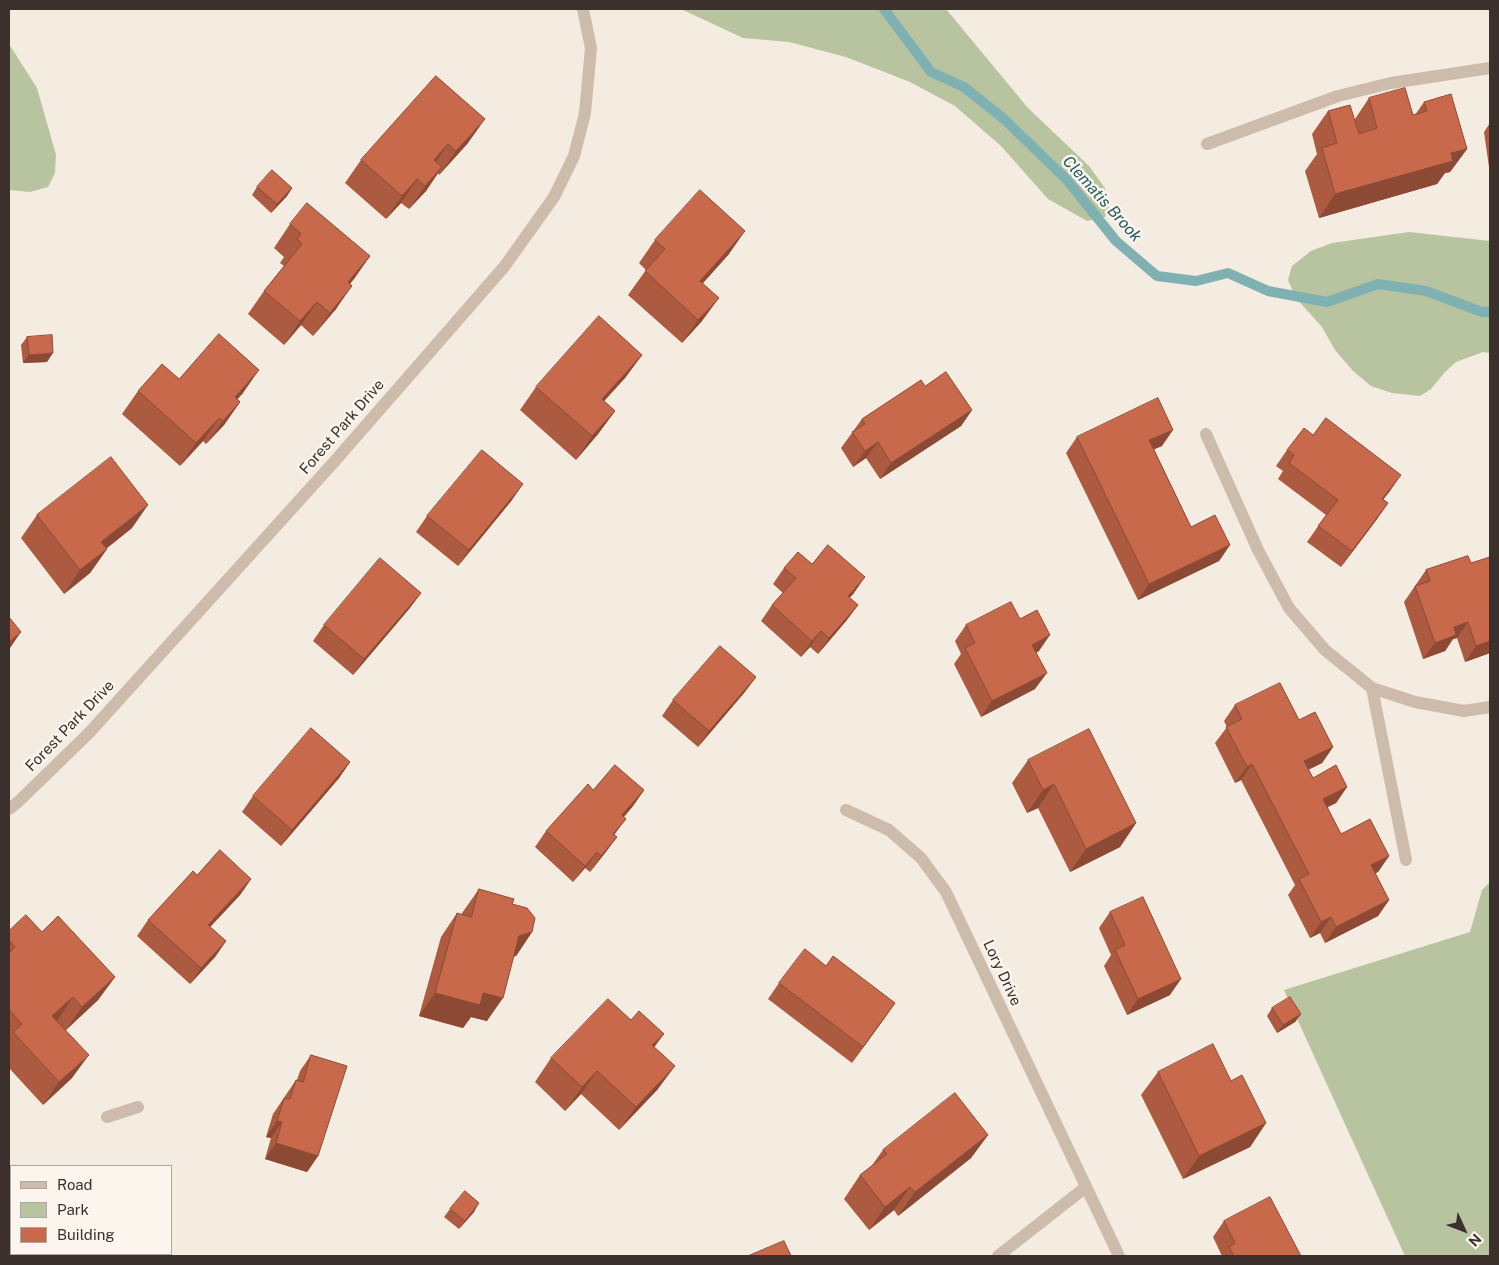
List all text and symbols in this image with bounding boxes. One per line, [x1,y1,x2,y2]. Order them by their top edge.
water label: Clematis Brook [1058,152,1146,246]
street label: Forest Park Drive [296,376,388,478]
street label: Forest Park Drive [22,677,118,775]
street label: Lory Drive [979,937,1025,1009]
legend [10,1165,172,1255]
text: Road [57,1176,93,1193]
text: Park [57,1201,89,1218]
north arrow [1439,1205,1489,1255]
text: Building [57,1226,115,1243]
text: N [1465,1231,1485,1250]

